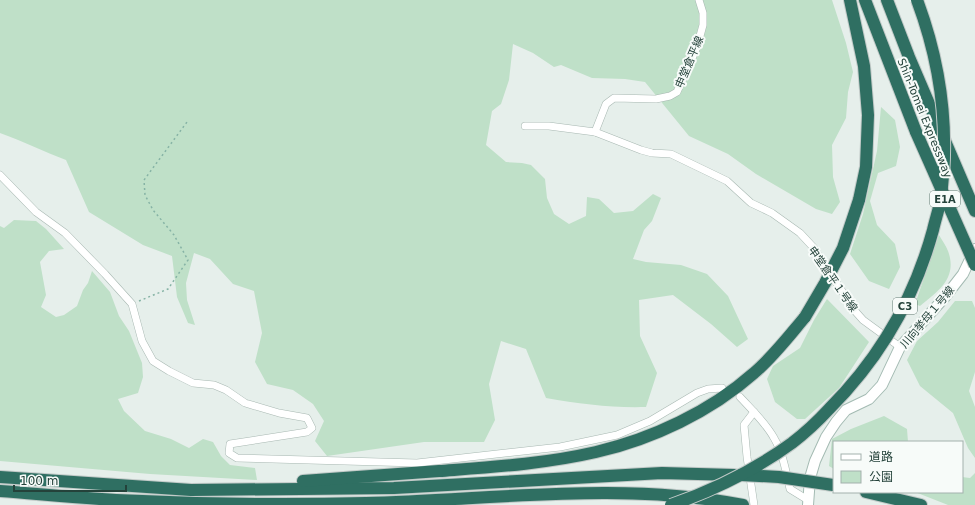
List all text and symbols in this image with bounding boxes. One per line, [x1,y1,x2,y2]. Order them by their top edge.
street label: 申堂倉平線 [673,34,706,90]
street label: Shin-Tomei Expressway [895,57,955,180]
road number: E1A [930,191,960,207]
street label: 申堂倉平１号線 [805,244,860,315]
street label: 川向挙母１号線 [898,284,957,351]
road number: C3 [893,298,917,314]
legend [833,441,963,493]
text: 道路 [869,450,893,464]
scale bar [14,467,126,493]
text: 公園 [869,470,893,484]
text: 100 m [20,474,58,488]

